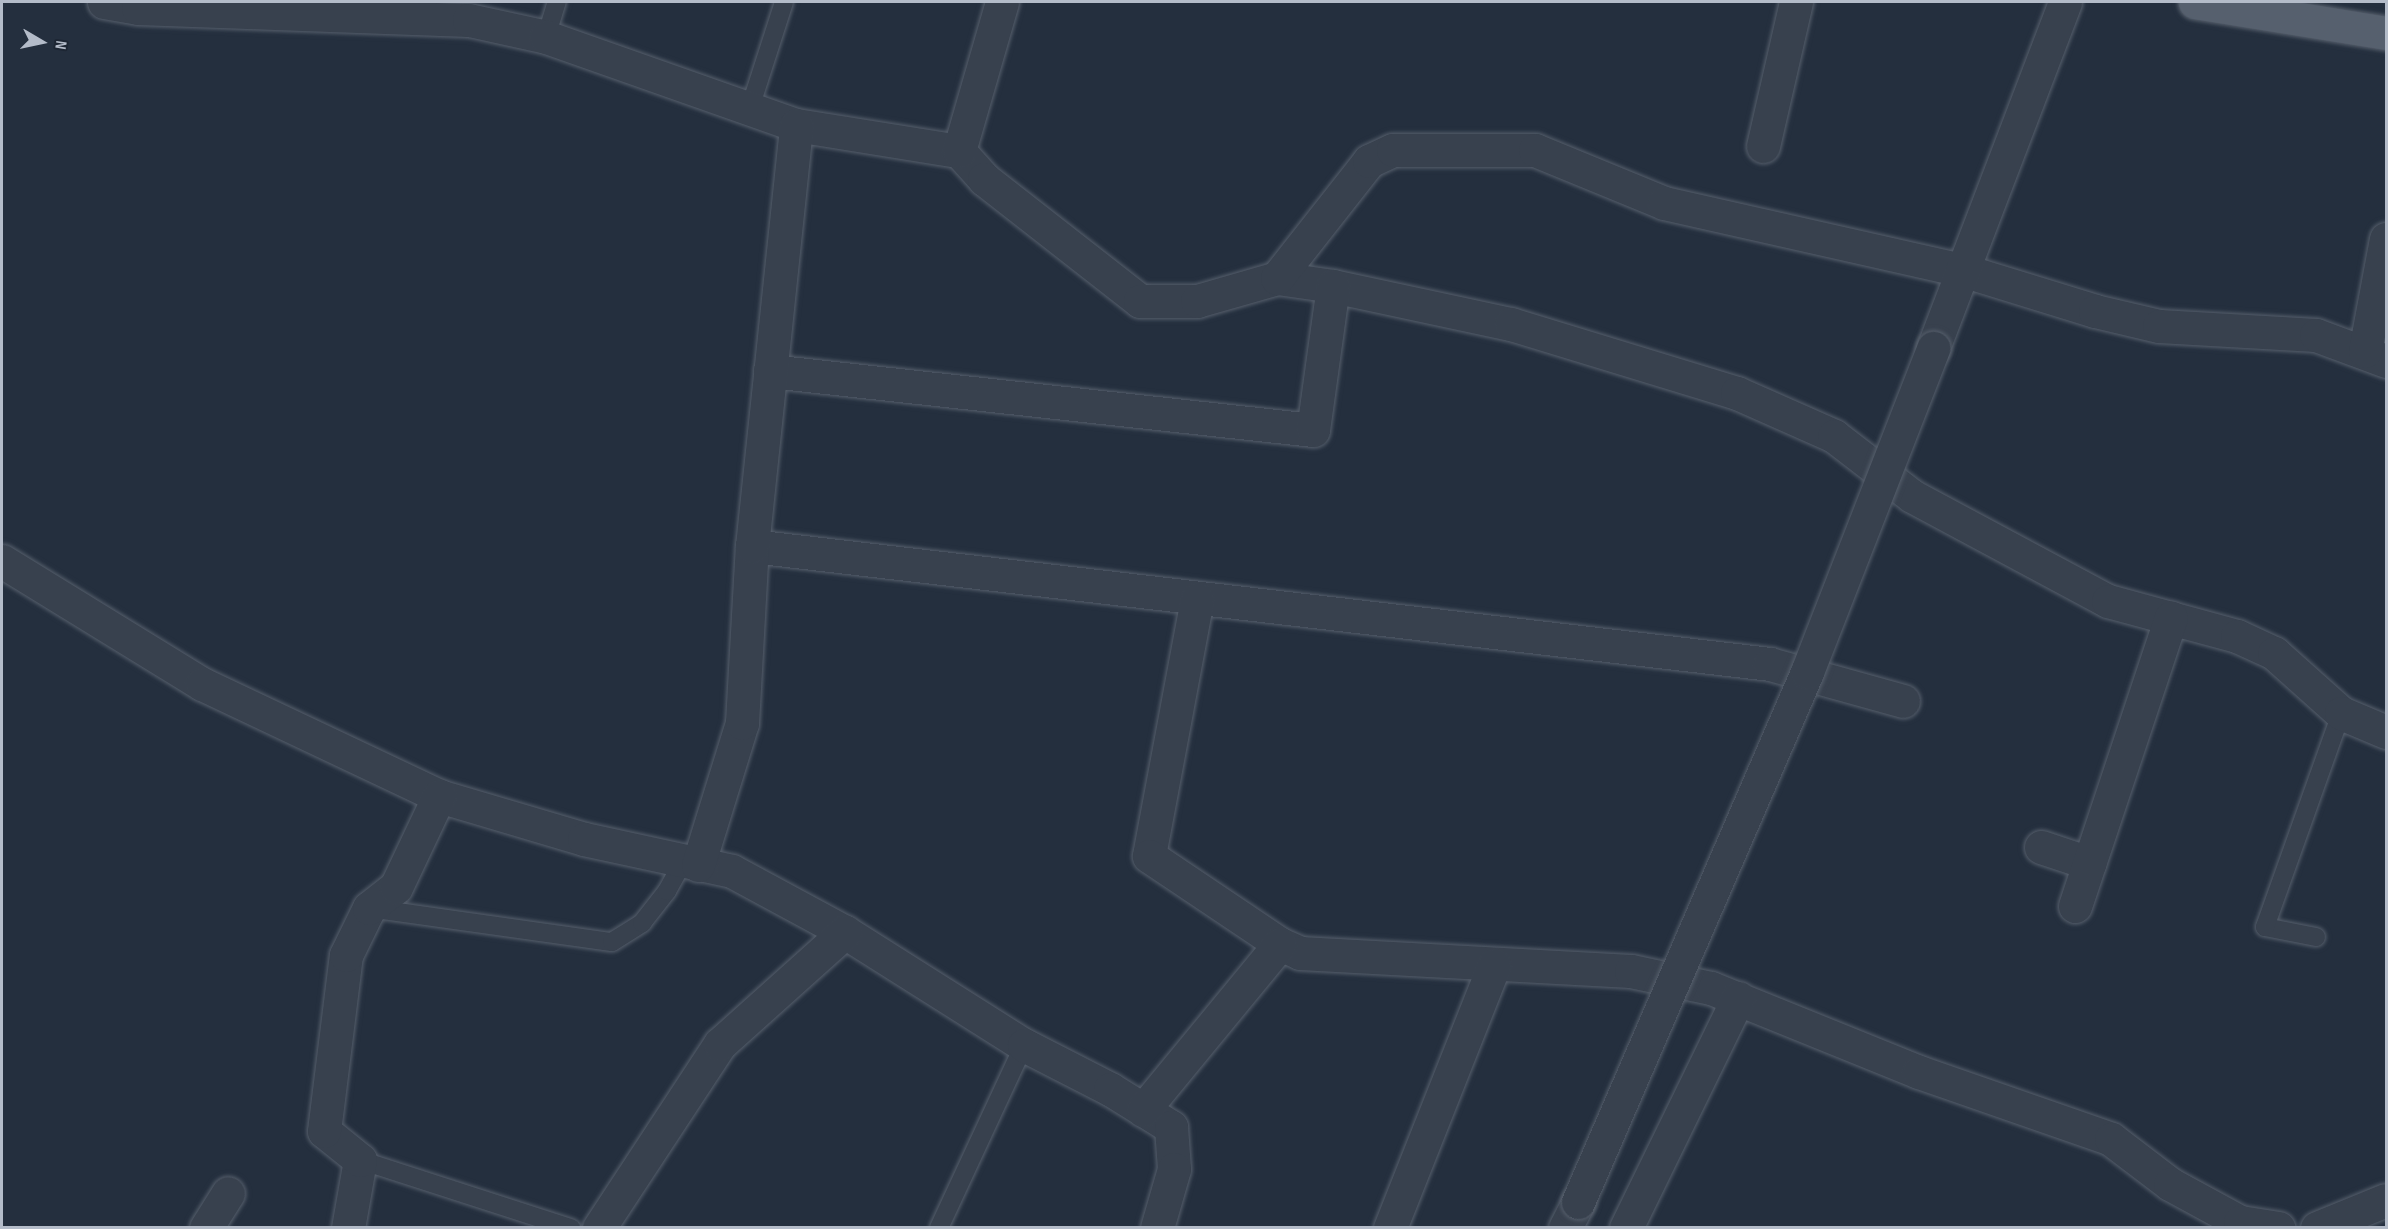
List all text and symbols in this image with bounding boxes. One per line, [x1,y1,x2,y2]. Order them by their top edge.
north arrow [12,12,72,72]
text: N [50,39,70,51]

